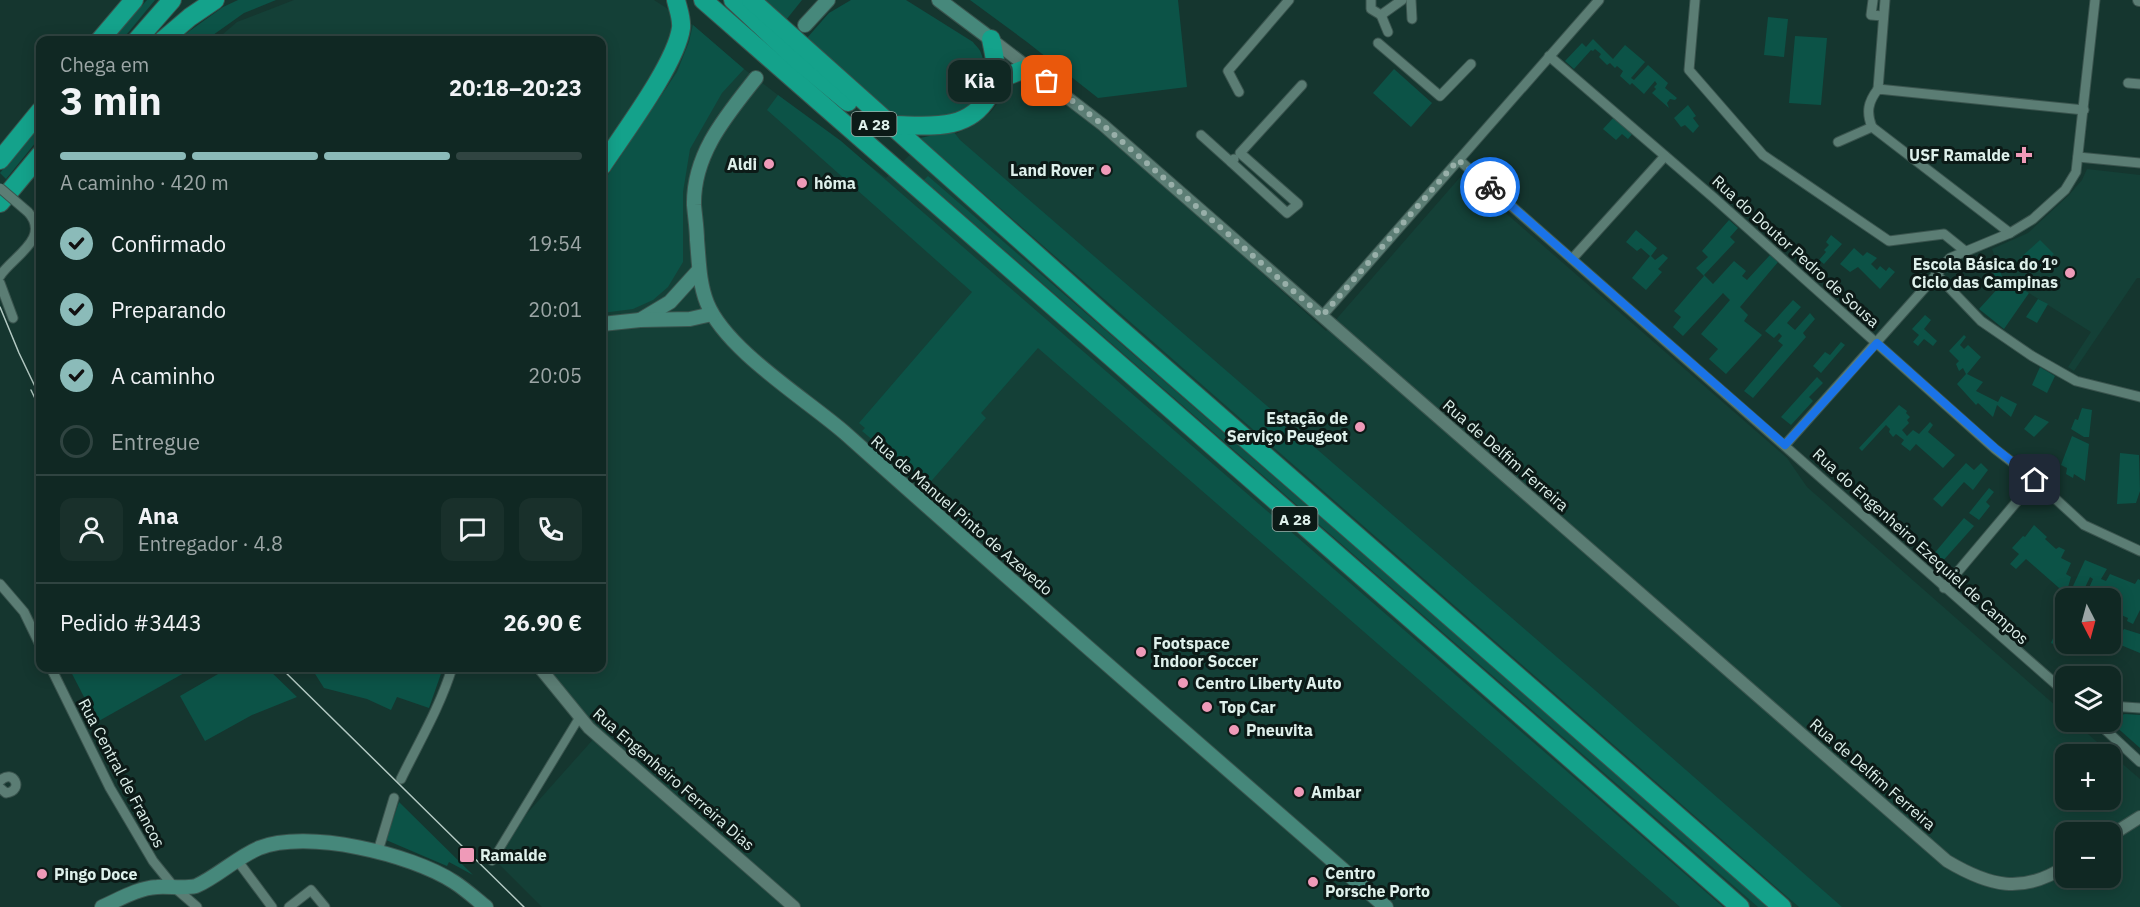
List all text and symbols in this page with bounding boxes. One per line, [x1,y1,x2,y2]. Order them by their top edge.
text: Chega em [60,51,149,78]
pin [1021,55,1072,106]
callout: Kia [948,60,1011,102]
icon: bag [1030,64,1063,97]
text: Kia [964,67,995,94]
text: 20:18–20:23 [449,73,582,102]
text: 3 min [60,75,162,126]
road number: A 28 [852,112,896,136]
place label: USF Ramalde [1909,145,2010,165]
marker: USF Ramalde [2015,146,2033,164]
place label: Aldi [727,154,757,174]
marker: Aldi [762,157,776,171]
courier [1460,157,1520,217]
place label: Land Rover [1010,160,1095,180]
marker: Land Rover [1099,163,1113,177]
text: A caminho · 420 m [60,169,229,196]
icon: bike [1474,171,1507,204]
street label: Rua do Doutor Pedro de Sousa [1708,171,1884,332]
place label: hôma [814,173,856,193]
marker: hôma [795,176,809,190]
icon: check [60,227,93,260]
text: Confirmado [111,229,226,258]
text: 19:54 [528,230,582,257]
place label: Escola Básica do 1º Ciclo das Campinas [1912,254,2058,292]
marker: Escola Básica do 1º Ciclo das Campinas [2063,266,2077,280]
icon: check [60,293,93,326]
text: Preparando [111,295,226,324]
text: 20:01 [528,296,582,323]
icon: check [60,359,93,392]
text: A caminho [111,361,215,390]
text: 20:05 [528,362,582,389]
street label: Rua de Delfim Ferreira [1439,395,1573,515]
place label: Estação de Serviço Peugeot [1227,408,1348,446]
marker: Estação de Serviço Peugeot [1353,420,1367,434]
text: Entregue [111,427,200,456]
street label: Rua de Manuel Pinto de Azevedo [867,431,1057,599]
street label: Rua do Engenheiro Ezequiel de Campos [1809,444,2033,648]
pin [2009,454,2060,505]
icon: home [2018,463,2051,496]
button: person [60,498,123,561]
button: chat [441,498,504,561]
button: phone [519,498,582,561]
text: Ana [138,501,179,530]
road number: A 28 [1272,507,1318,531]
text: Entregador · 4.8 [138,530,283,557]
north arrow [2055,588,2121,654]
map controls [2055,588,2121,888]
text: Pedido #3443 [60,608,202,637]
text: 26.90 € [503,608,582,637]
place label: Footspace Indoor Soccer [1153,633,1259,671]
marker: Footspace Indoor Soccer [1134,645,1148,659]
button: layers [2055,666,2121,732]
place label: Centro Liberty Auto [1195,673,1342,693]
marker: Centro Liberty Auto [1176,676,1190,690]
street label: Rua Central de Francos [74,695,170,851]
place label: Top Car [1219,697,1276,717]
marker: Top Car [1200,700,1214,714]
street label: Rua Engenheiro Ferreira Dias [589,703,759,855]
street label: Rua de Delfim Ferreira [1806,714,1940,834]
place label: Pneuvita [1246,720,1313,740]
marker: Pneuvita [1227,723,1241,737]
button: + [2055,744,2121,810]
place label: Ambar [1311,782,1362,802]
marker: Ambar [1292,785,1306,799]
button: − [2055,822,2121,888]
place label: Ramalde [480,845,547,865]
marker: Ramalde [458,846,476,864]
place label: Centro Porsche Porto [1325,863,1430,901]
place label: Pingo Doce [54,864,138,884]
marker: Pingo Doce [35,867,49,881]
marker: Centro Porsche Porto [1306,875,1320,889]

